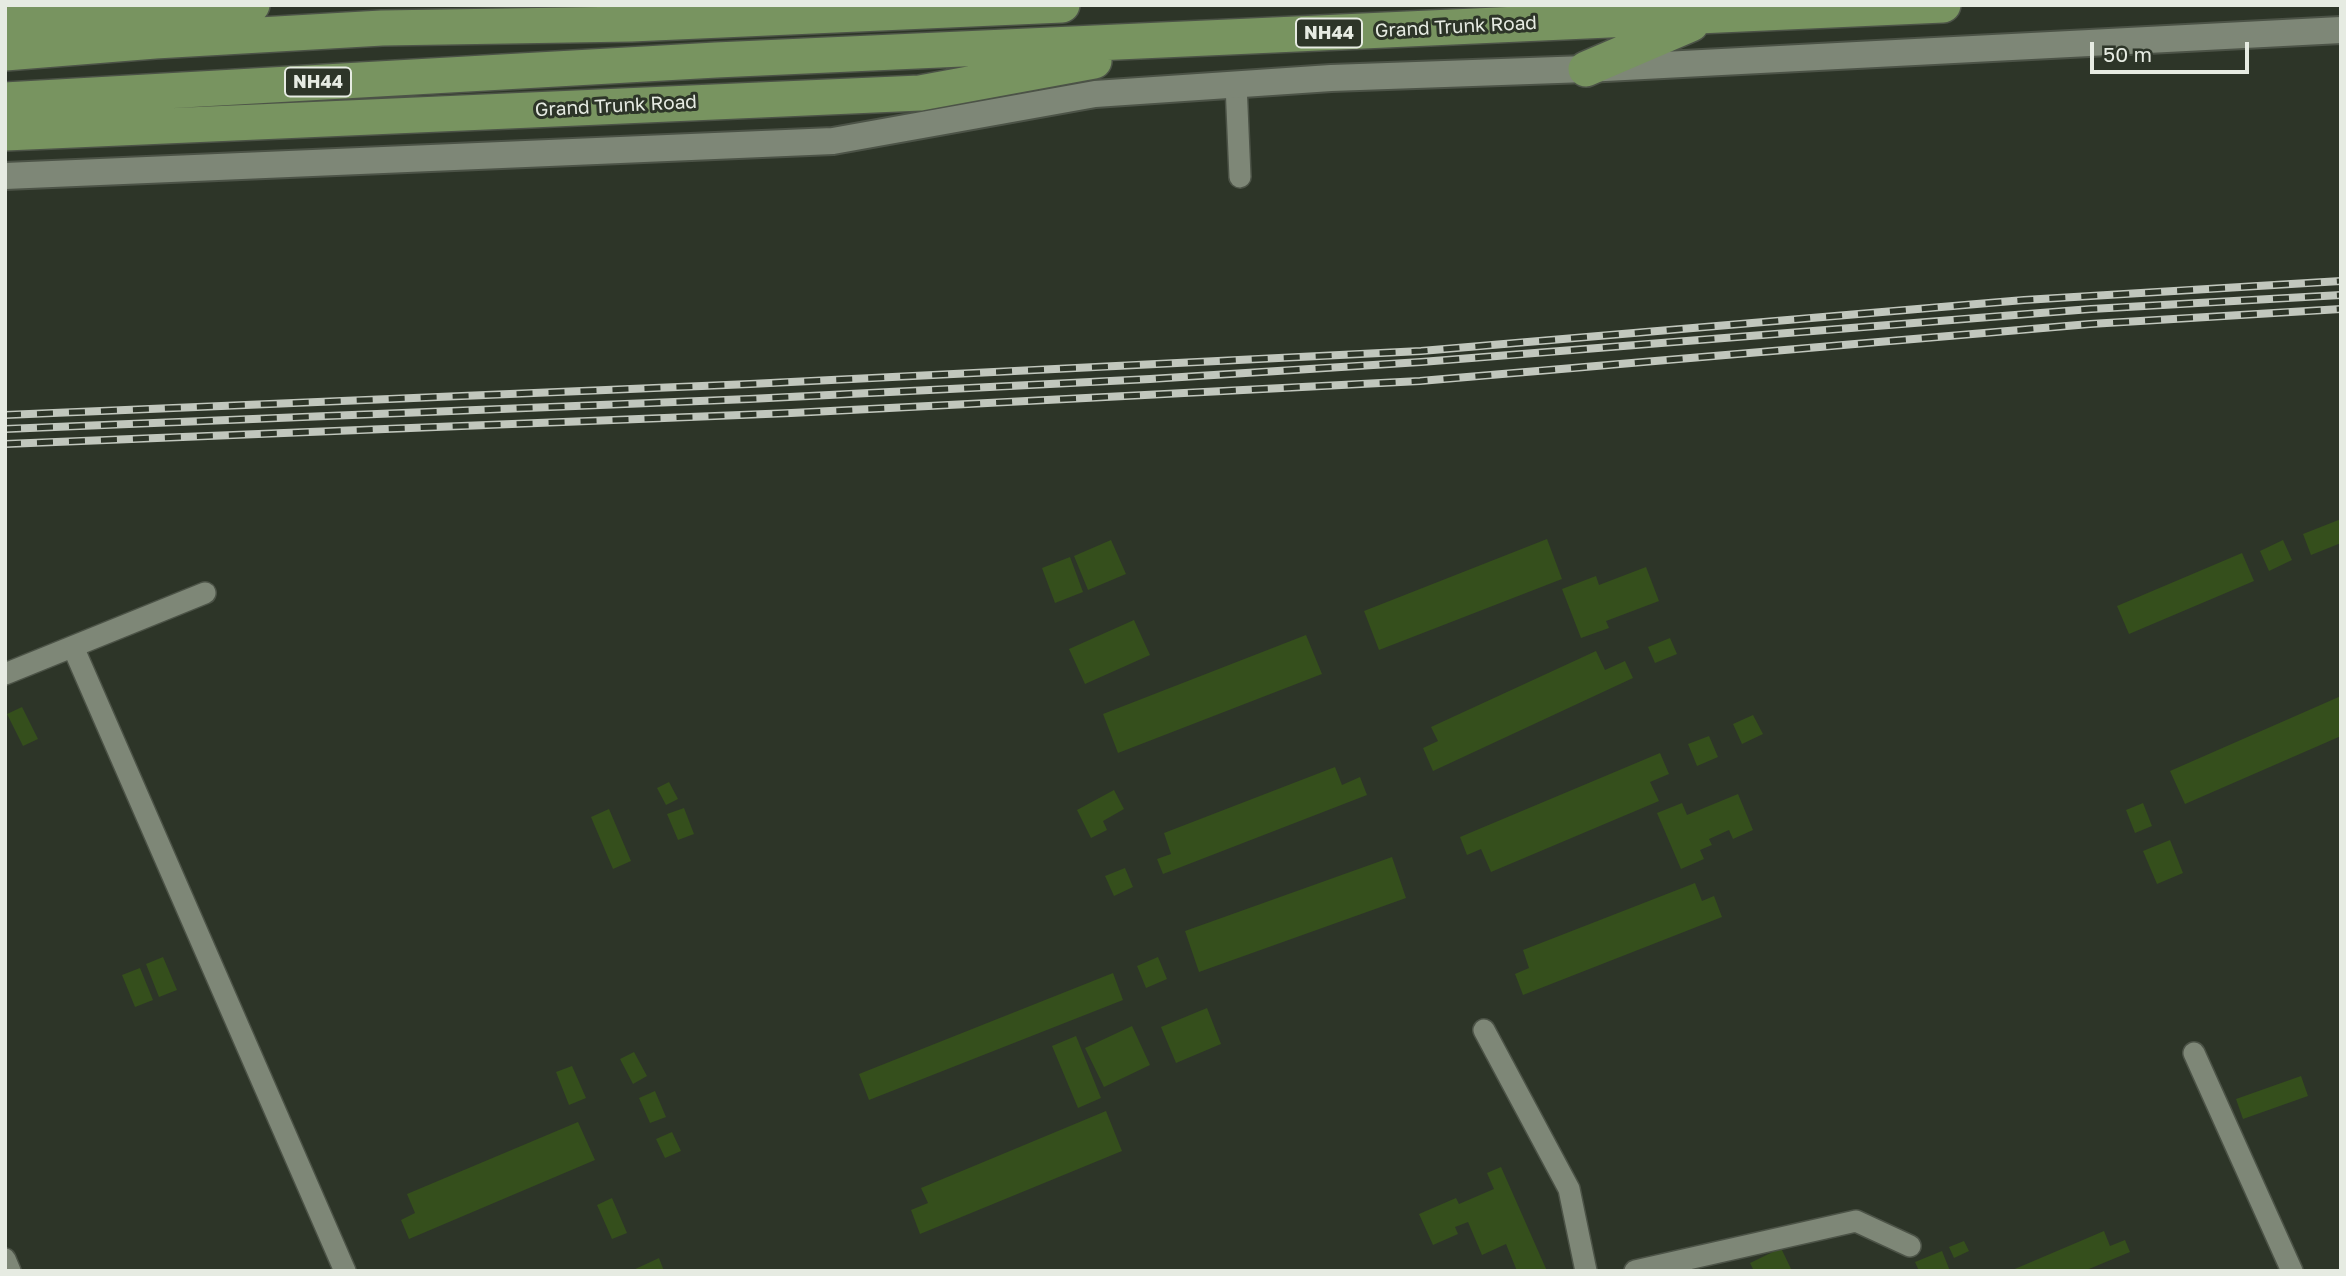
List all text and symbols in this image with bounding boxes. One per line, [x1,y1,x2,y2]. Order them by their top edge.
street label: Grand Trunk Road [1374,11,1538,43]
road number: NH44 [1296,18,1362,48]
scale bar [2094,28,2253,72]
text: 50 m [2103,41,2152,67]
road number: NH44 [285,68,351,96]
street label: Grand Trunk Road [534,90,698,122]

